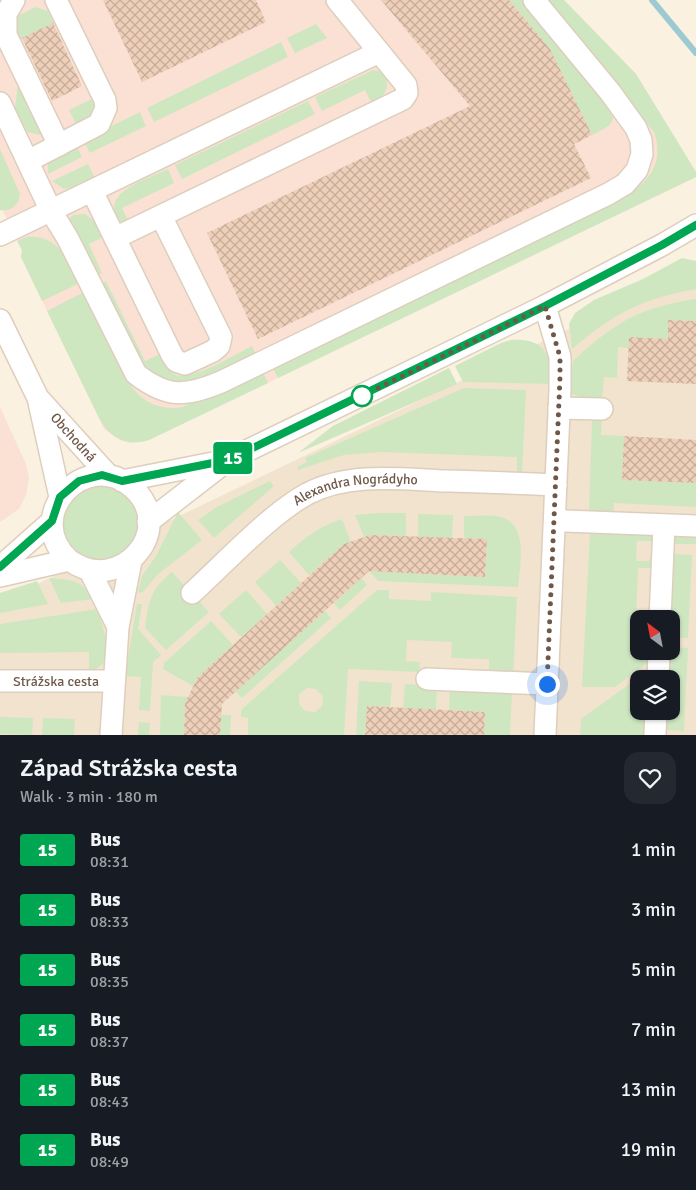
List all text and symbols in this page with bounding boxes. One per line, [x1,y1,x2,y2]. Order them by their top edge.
unlabelled marker [351,385,373,407]
street label: Obchodná [47,409,100,465]
line badge: 15 [210,442,256,474]
text: 15 [223,447,243,469]
street label: Alexandra Nográdyho [290,470,418,509]
north arrow [630,610,680,660]
map controls [630,610,680,720]
button: layers [630,670,680,720]
your location [535,672,560,697]
street label: Strážska cesta [13,673,99,690]
button: heart [624,752,676,804]
text: Západ Strážska cesta [20,753,238,783]
text: Walk · 3 min · 180 m [20,787,158,807]
text: Bus [90,828,121,852]
text: 1 min [631,838,676,862]
text: 15 [38,839,57,861]
text: 08:31 [90,852,129,872]
text: Bus [90,888,121,912]
text: 3 min [631,898,676,922]
text: 15 [38,899,57,921]
text: 08:33 [90,912,129,932]
text: Bus [90,948,121,972]
text: 5 min [631,958,676,982]
text: 15 [38,959,57,981]
text: 08:35 [90,972,129,992]
text: Bus [90,1008,121,1032]
text: 7 min [631,1018,676,1042]
text: 15 [38,1019,57,1041]
text: 08:37 [90,1032,129,1052]
text: Bus [90,1068,121,1092]
text: 13 min [621,1078,676,1102]
text: 15 [38,1079,57,1101]
text: 08:43 [90,1092,129,1112]
text: Bus [90,1128,121,1152]
text: 19 min [621,1138,676,1162]
text: 15 [38,1139,57,1161]
text: 08:49 [90,1152,129,1172]

